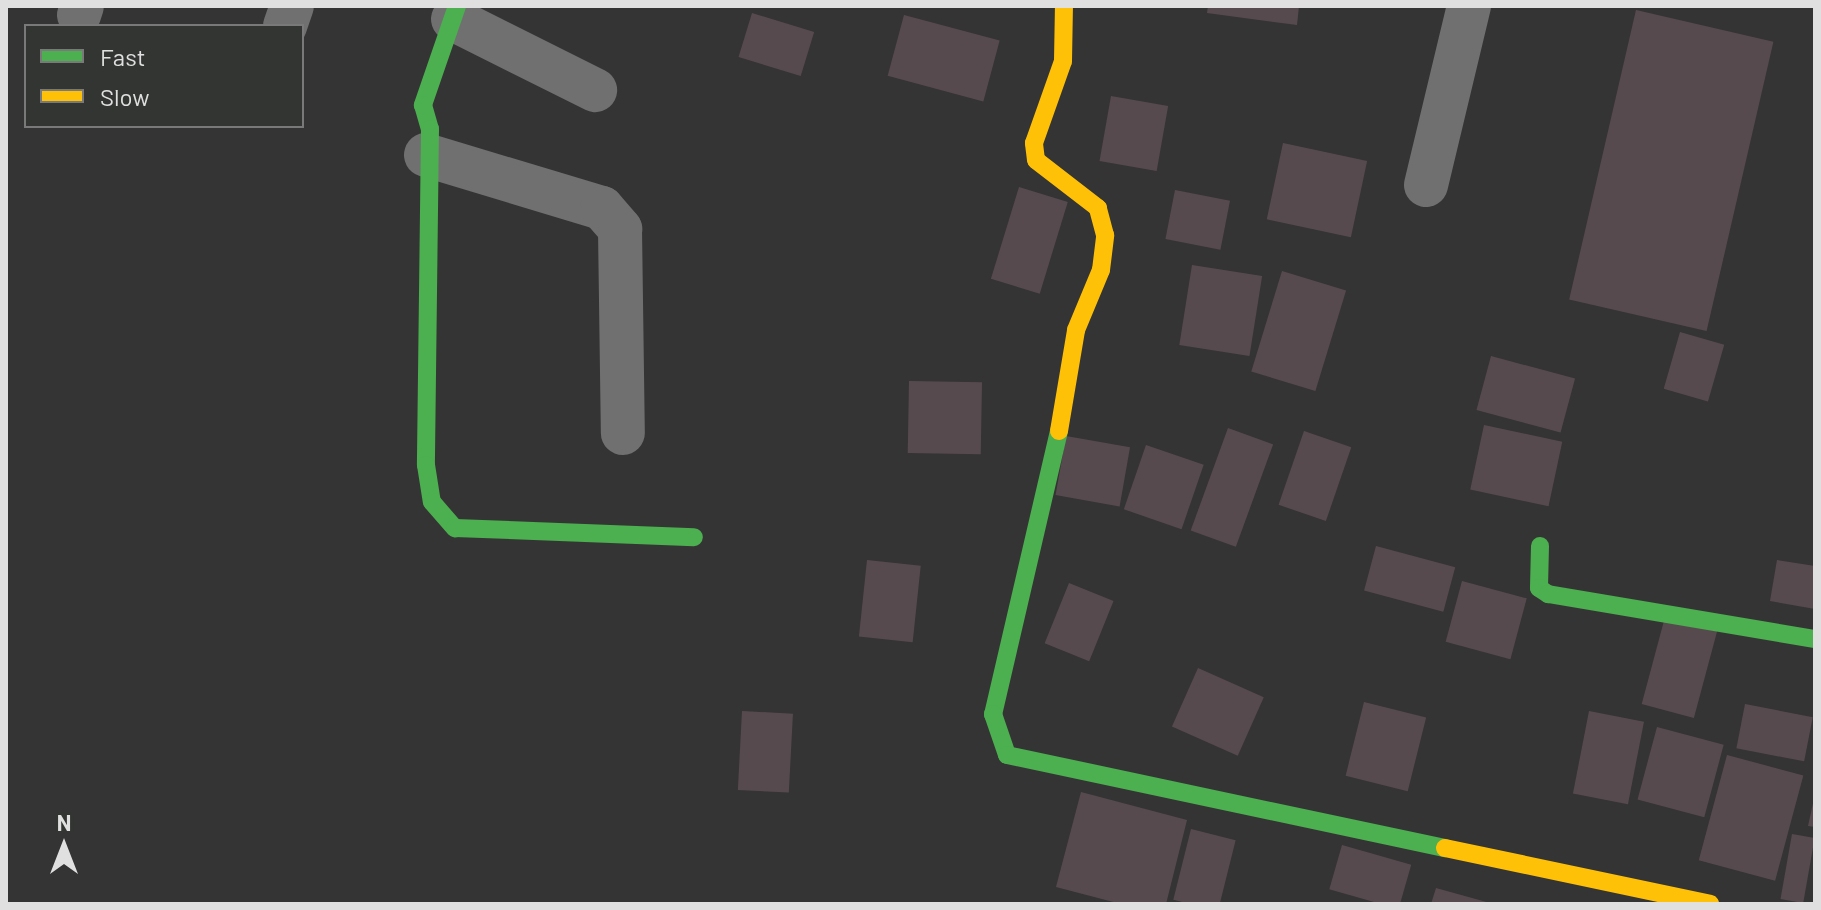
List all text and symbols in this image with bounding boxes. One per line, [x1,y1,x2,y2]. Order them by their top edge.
legend [24,24,304,128]
text: Fast [100,42,145,71]
text: Slow [100,82,149,111]
north arrow [24,806,104,886]
text: N [57,809,71,835]

